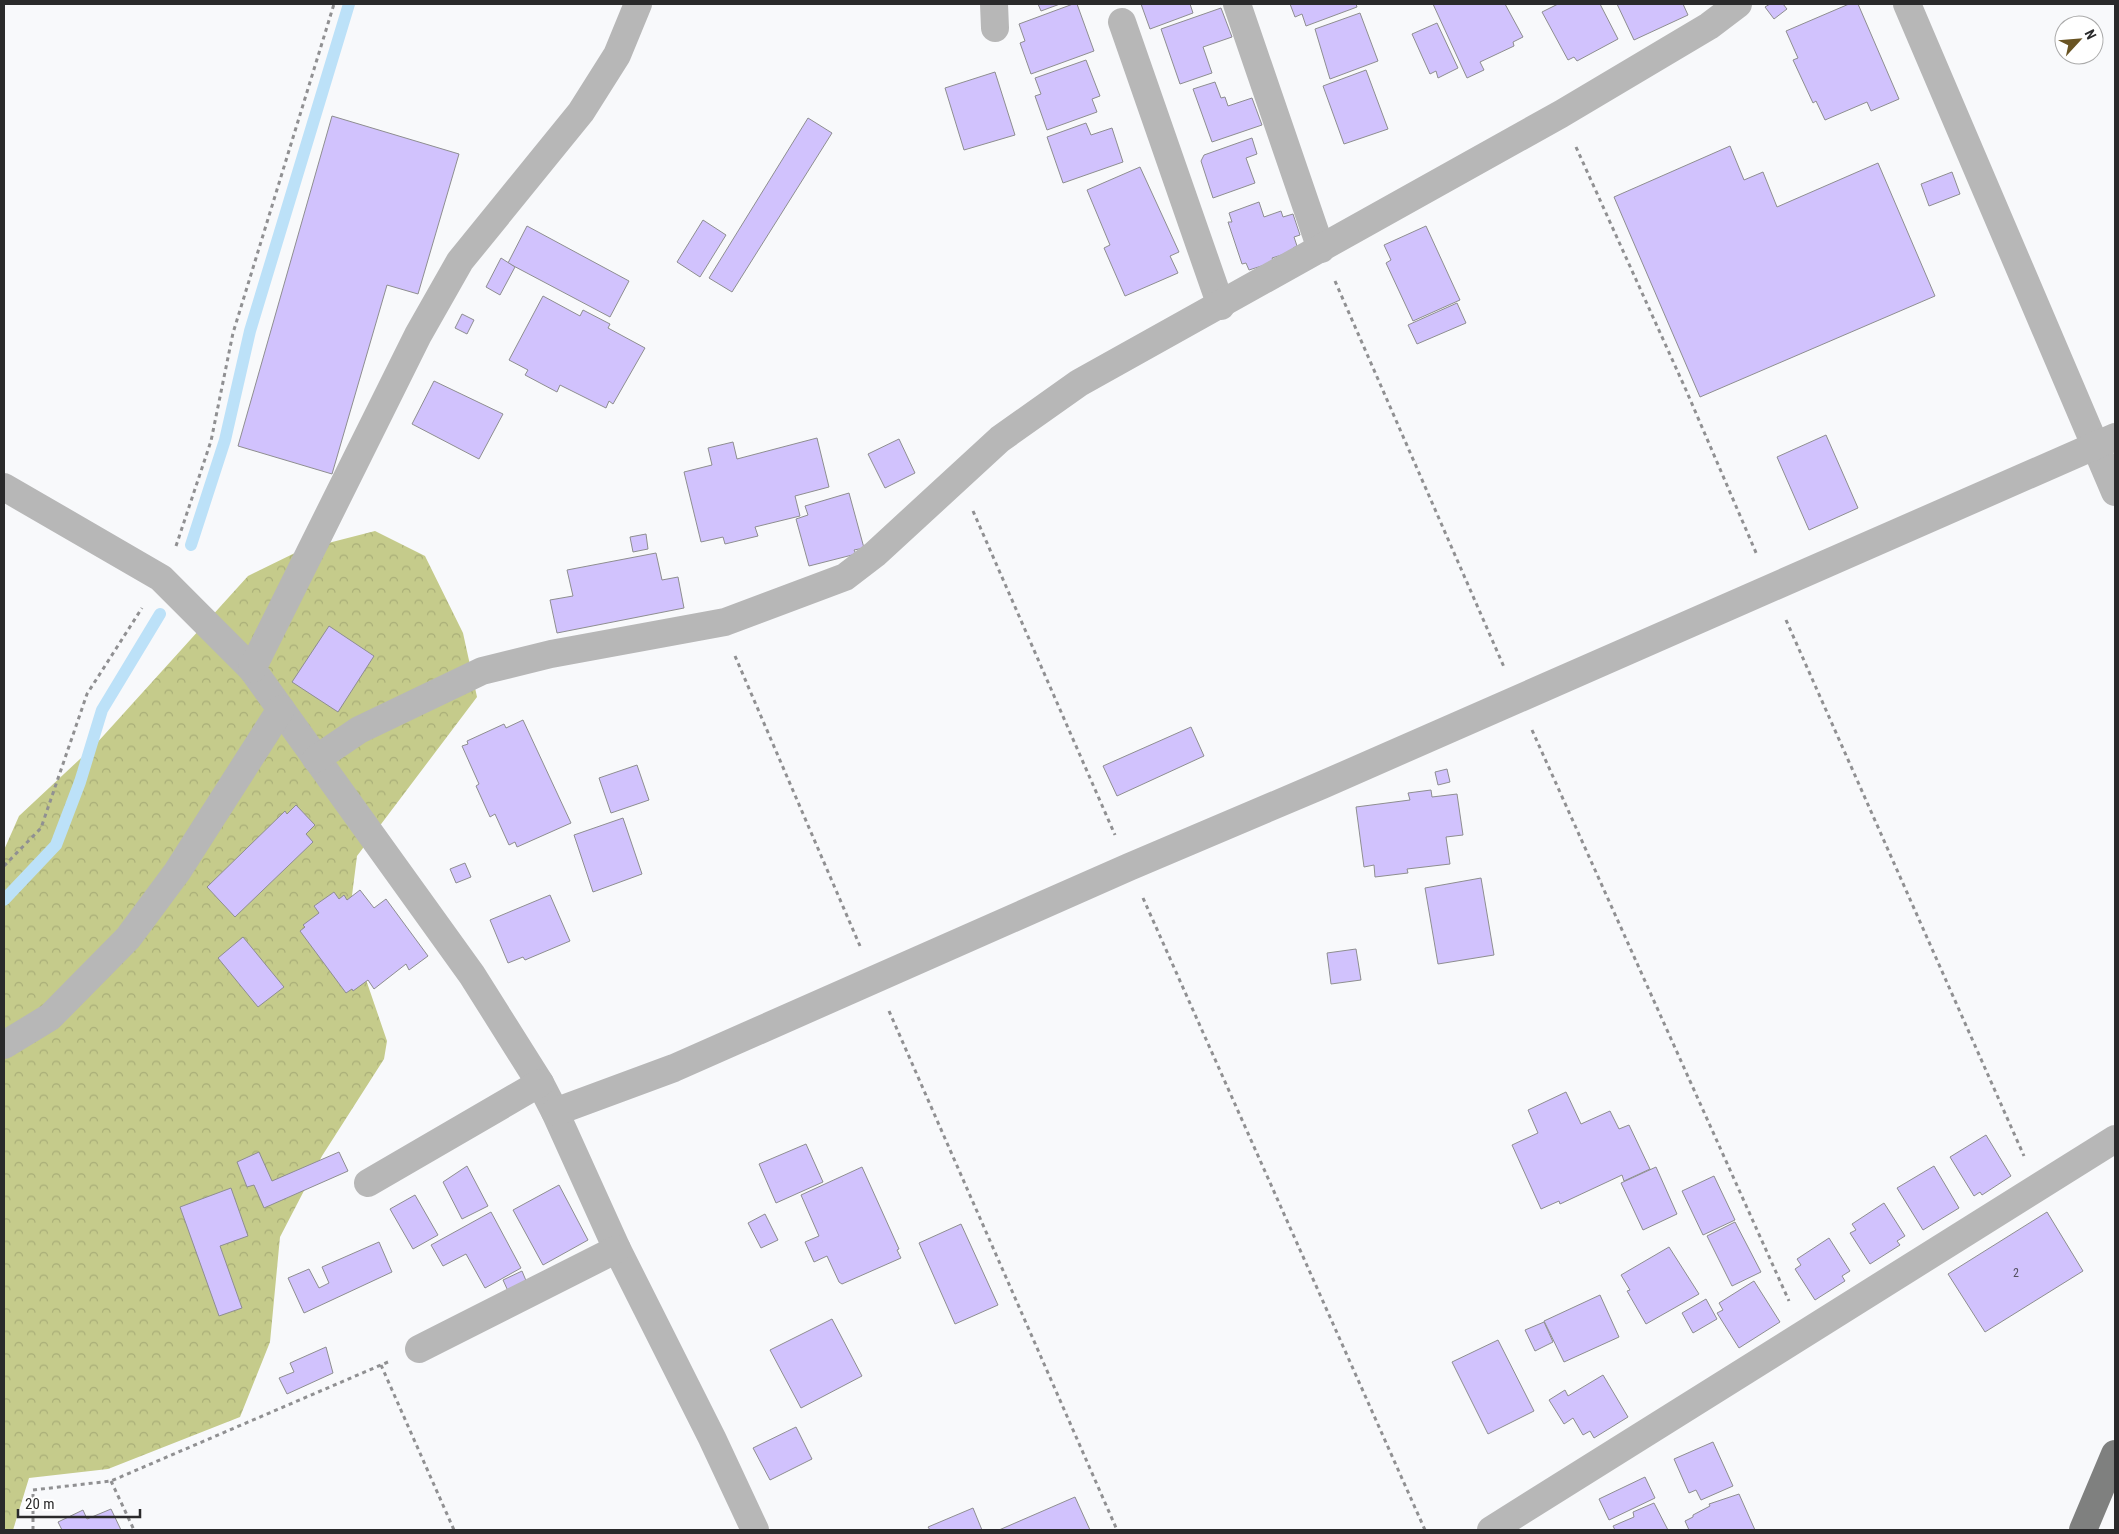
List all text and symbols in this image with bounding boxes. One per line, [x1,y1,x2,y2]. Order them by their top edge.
north arrow [2054,15,2104,65]
text: N [2082,27,2100,42]
house number: 2 [2013,1266,2019,1280]
scale bar [18,1486,140,1518]
text: 20 m [25,1495,55,1513]

